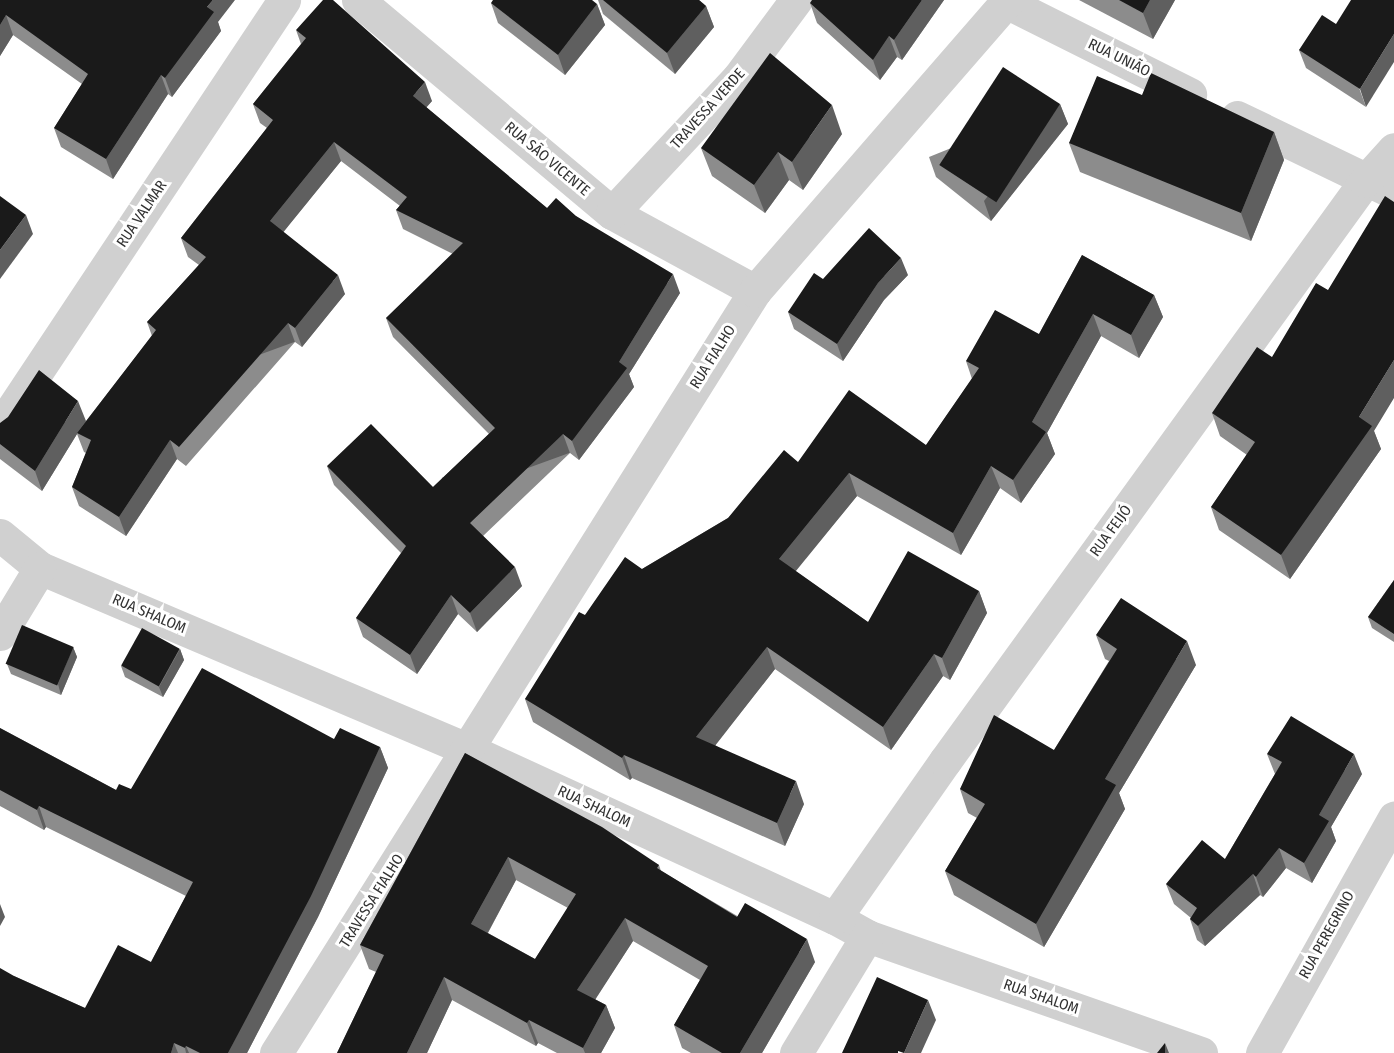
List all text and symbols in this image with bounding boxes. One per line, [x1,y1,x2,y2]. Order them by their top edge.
street label: RUA UNIÃO [1085,35,1153,81]
street label: TRAVESSA VERDE [667,65,749,153]
street label: RUA SÃO VICENTE [501,118,593,200]
street label: RUA VALMAR [113,177,171,251]
street label: RUA FIALHO [686,322,740,392]
street label: RUA FEIJÓ [1086,502,1136,560]
street label: RUA SHALOM [109,590,189,638]
street label: RUA SHALOM [555,782,633,832]
street label: TRAVESSA FIALHO [336,851,408,951]
street label: RUA PEREGRINO [1296,888,1358,982]
street label: RUA SHALOM [1001,976,1081,1018]

